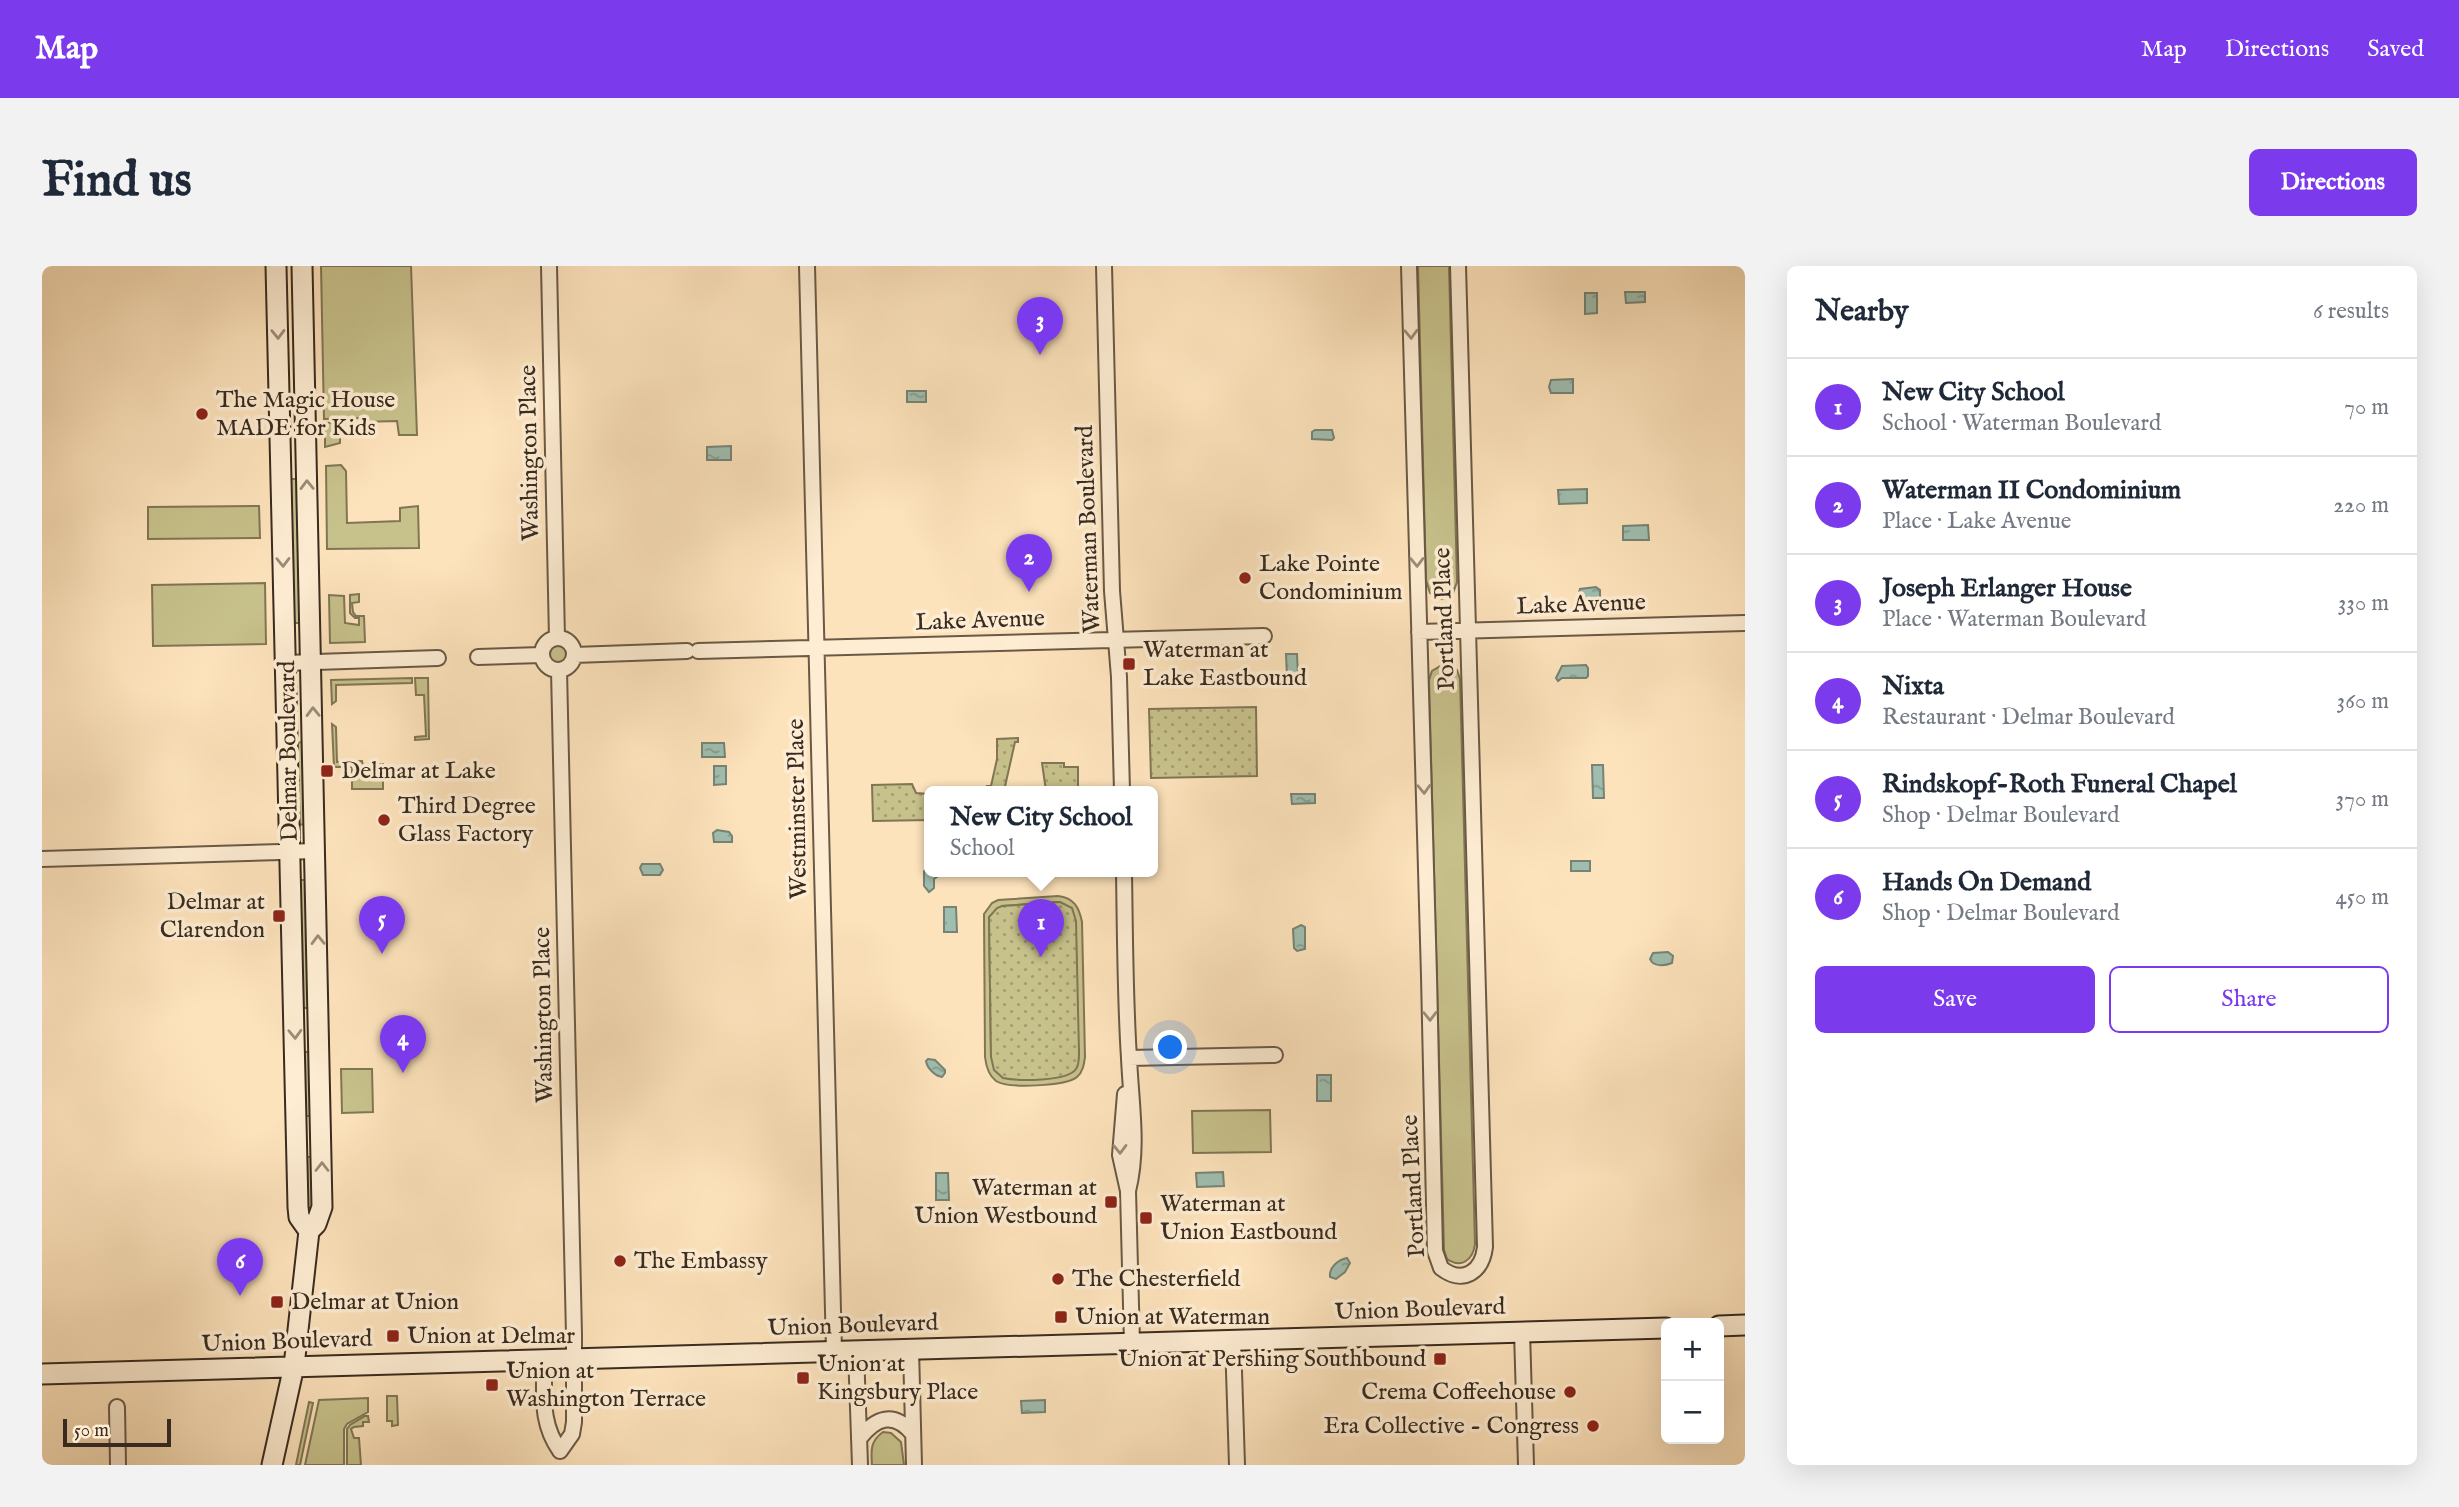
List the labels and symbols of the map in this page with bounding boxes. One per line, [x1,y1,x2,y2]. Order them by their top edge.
pin: 3 [1017,297,1063,355]
one-way arrow [270,329,285,340]
one-way arrow [1403,329,1419,340]
street label: Washington Place [513,365,547,541]
place label: The Magic House MADE for Kids [216,385,395,444]
marker: The Magic House MADE for Kids [194,406,210,422]
street label: Waterman Boulevard [1070,424,1108,633]
one-way arrow [299,479,315,489]
pin: 2 [1006,534,1052,592]
street label: Portland Place [1427,547,1463,691]
place label: Lake Pointe Condominium [1259,549,1403,608]
one-way arrow [275,557,291,567]
one-way arrow [1409,557,1425,567]
marker: Lake Pointe Condominium [1237,570,1253,586]
street label: Lake Avenue [1516,587,1646,623]
street label: Lake Avenue [915,603,1045,639]
place label: Waterman at Lake Eastbound [1143,635,1307,694]
marker: Waterman at Lake Eastbound [1121,656,1137,672]
street label: Delmar Boulevard [272,660,306,842]
one-way arrow [305,706,320,717]
street label: Westminster Place [781,718,815,900]
place label: Delmar at Lake [341,756,496,787]
marker: Delmar at Lake [319,763,335,779]
one-way arrow [1416,784,1431,795]
place label: Third Degree Glass Factory [398,791,536,850]
marker: Third Degree Glass Factory [376,812,392,828]
place label: Delmar at Clarendon [160,887,265,946]
pin: 5 [359,896,405,954]
pin: 1 [1018,899,1064,957]
marker: Delmar at Clarendon [271,908,287,924]
street label: Washington Place [527,927,561,1103]
one-way arrow [310,934,326,944]
one-way arrow [1422,1012,1438,1022]
pin: 4 [380,1015,426,1073]
one-way arrow [287,1029,302,1040]
your location [1153,1030,1187,1064]
street label: Portland Place [1395,1114,1433,1258]
one-way arrow [1113,1144,1128,1155]
one-way arrow [314,1161,330,1172]
place label: Waterman at Union Westbound [914,1173,1097,1232]
place label: Waterman at Union Eastbound [1160,1189,1337,1248]
marker: Waterman at Union Westbound [1103,1194,1119,1210]
marker: Waterman at Union Eastbound [1138,1210,1154,1226]
pin: 6 [217,1238,263,1296]
place label: The Embassy [634,1246,768,1277]
marker: The Embassy [612,1253,628,1269]
place label: The Chesterfield [1072,1264,1240,1295]
marker: The Chesterfield [1050,1271,1066,1287]
place label: Delmar at Union [291,1287,459,1318]
street label: Union Boulevard [1334,1292,1506,1328]
marker: Delmar at Union [269,1294,285,1310]
place label: Union at Waterman [1075,1302,1270,1333]
street label: Union Boulevard [767,1308,939,1344]
marker: Union at Waterman [1053,1309,1069,1325]
place label: Union at Delmar [407,1321,575,1352]
street label: Union Boulevard [201,1324,373,1360]
marker: Union at Delmar [385,1328,401,1344]
place label: Union at Pershing Southbound [1118,1344,1426,1375]
place label: Union at Kingsbury Place [817,1349,978,1408]
marker: Union at Pershing Southbound [1432,1351,1448,1367]
place label: Union at Washington Terrace [506,1356,706,1415]
marker: Union at Kingsbury Place [795,1370,811,1386]
marker: Union at Washington Terrace [484,1377,500,1393]
place label: Crema Coffeehouse [1361,1377,1556,1408]
marker: Crema Coffeehouse [1562,1384,1578,1400]
place label: Era Collective - Congress [1323,1411,1579,1442]
scale bar [63,1416,172,1448]
marker: Era Collective - Congress [1585,1418,1601,1434]

